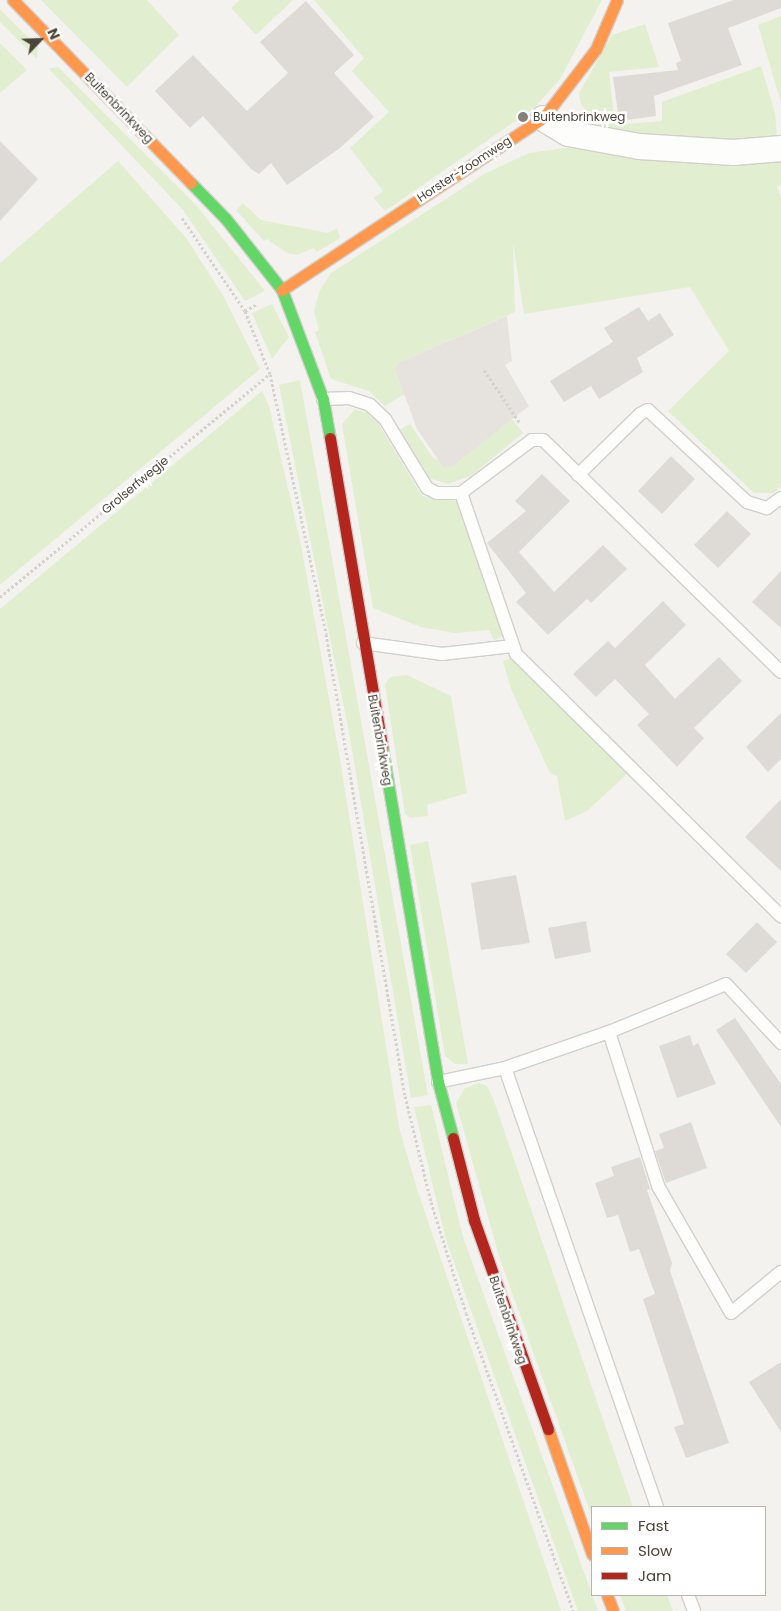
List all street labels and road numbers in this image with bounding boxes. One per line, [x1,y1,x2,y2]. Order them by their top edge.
street label: Buitenbrinkweg [82,70,156,146]
street label: Horster-Zoomweg [414,133,514,205]
street label: Grolserfwegje [99,453,171,517]
street label: Buitenbrinkweg [365,693,395,787]
street label: Buitenbrinkweg [486,1274,530,1366]

